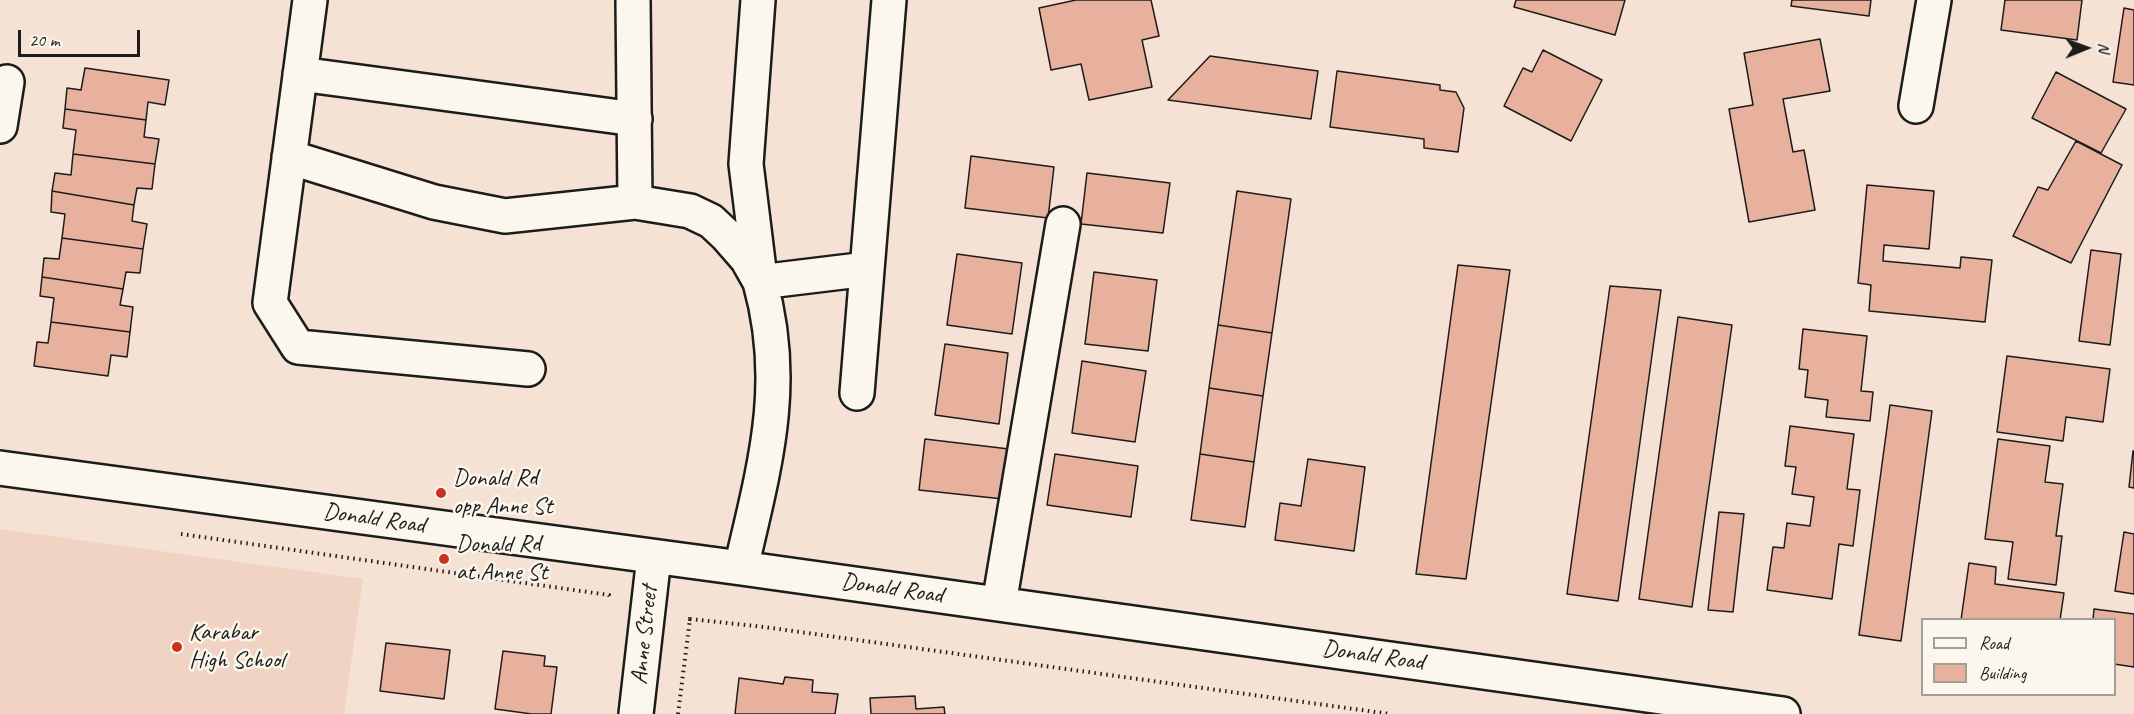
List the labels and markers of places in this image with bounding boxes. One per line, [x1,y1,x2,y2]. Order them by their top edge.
place label: Donald Rd opp Anne St [453,465,553,521]
marker: Donald Rd opp Anne St [434,486,448,500]
place label: Donald Rd at Anne St [456,531,547,587]
marker: Donald Rd at Anne St [437,552,451,566]
place label: Karabar High School [189,619,284,675]
marker: Karabar High School [170,640,184,654]

